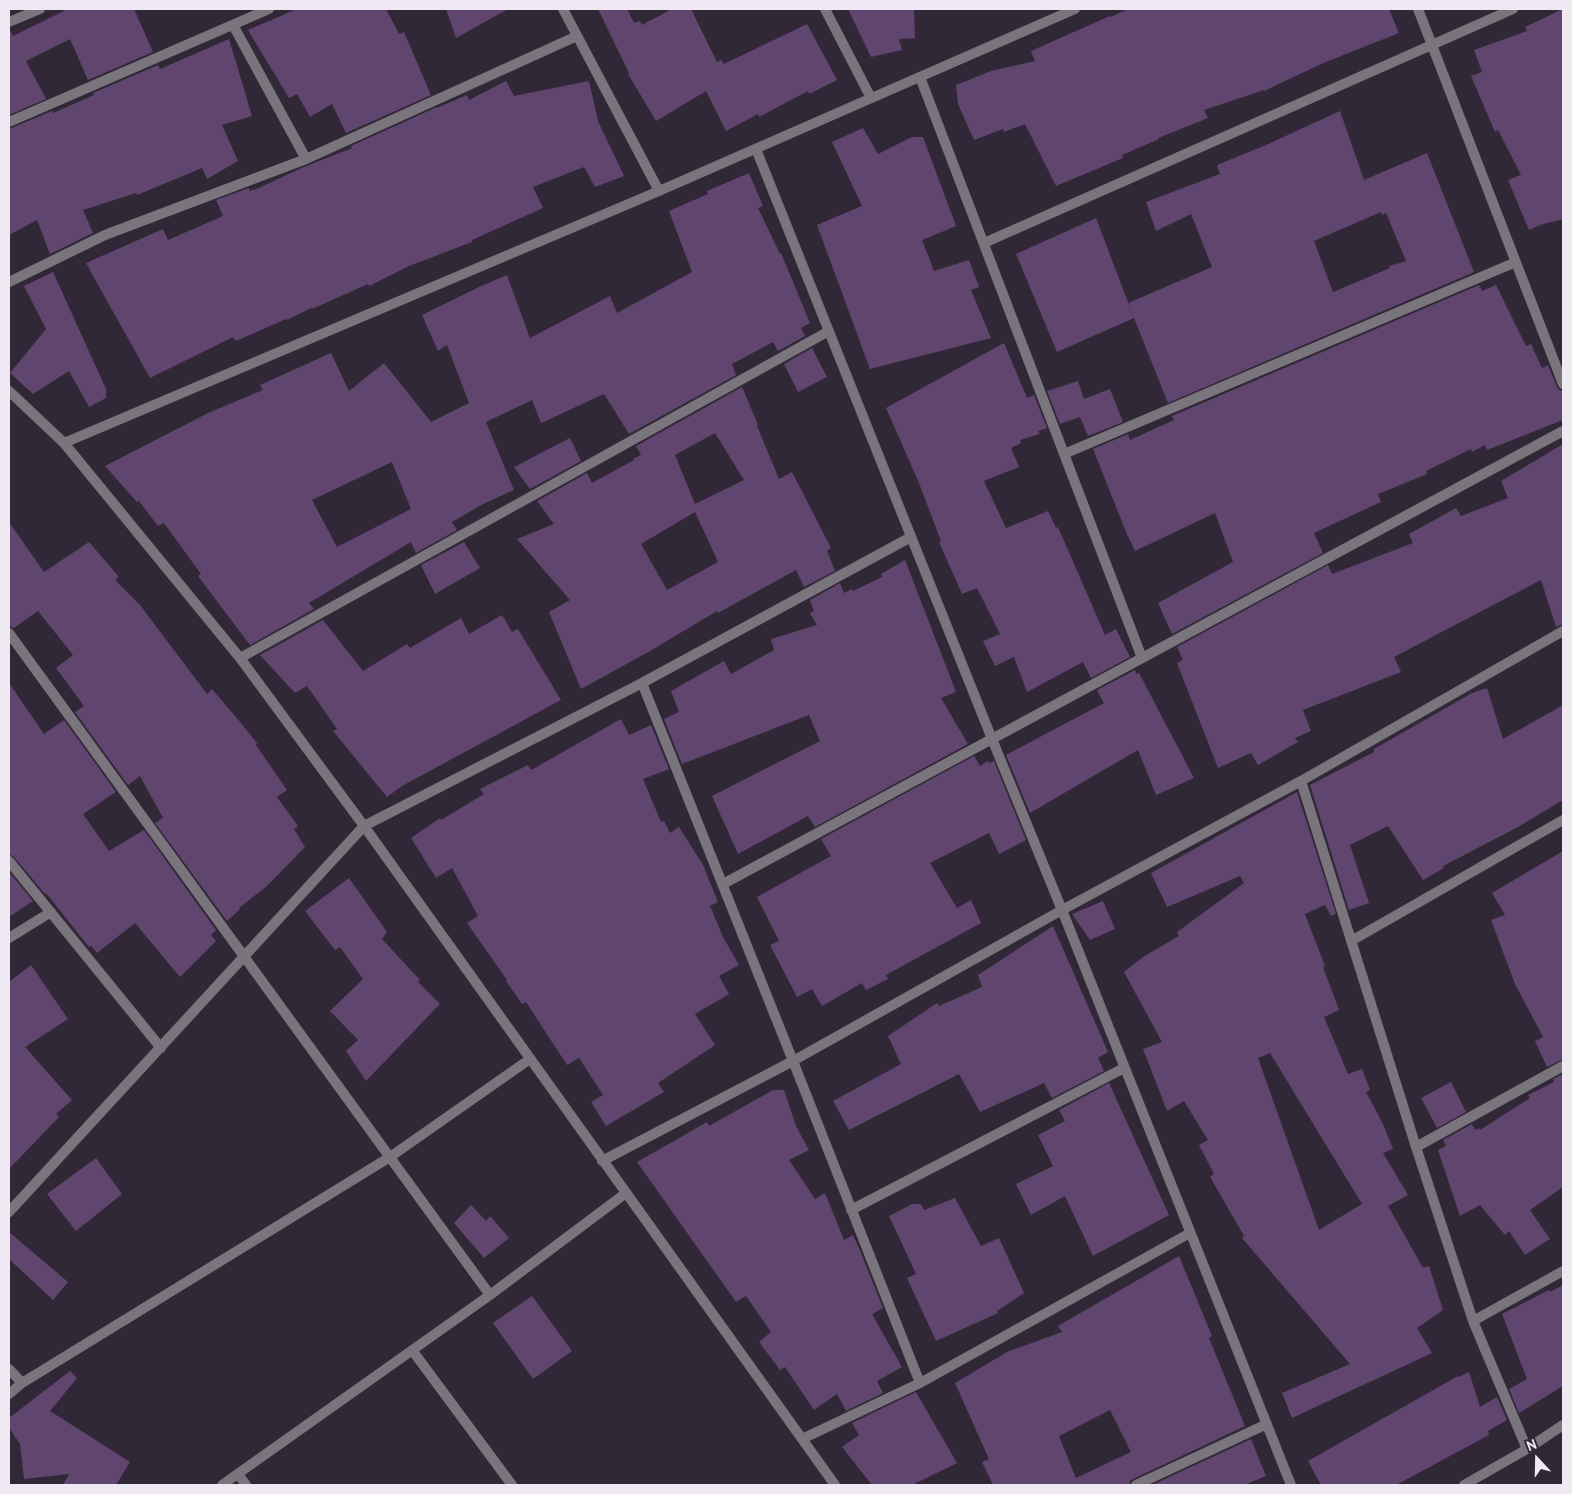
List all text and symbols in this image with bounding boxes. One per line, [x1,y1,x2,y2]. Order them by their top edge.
north arrow [1512,1434,1562,1484]
text: N [1524,1435,1539,1455]

